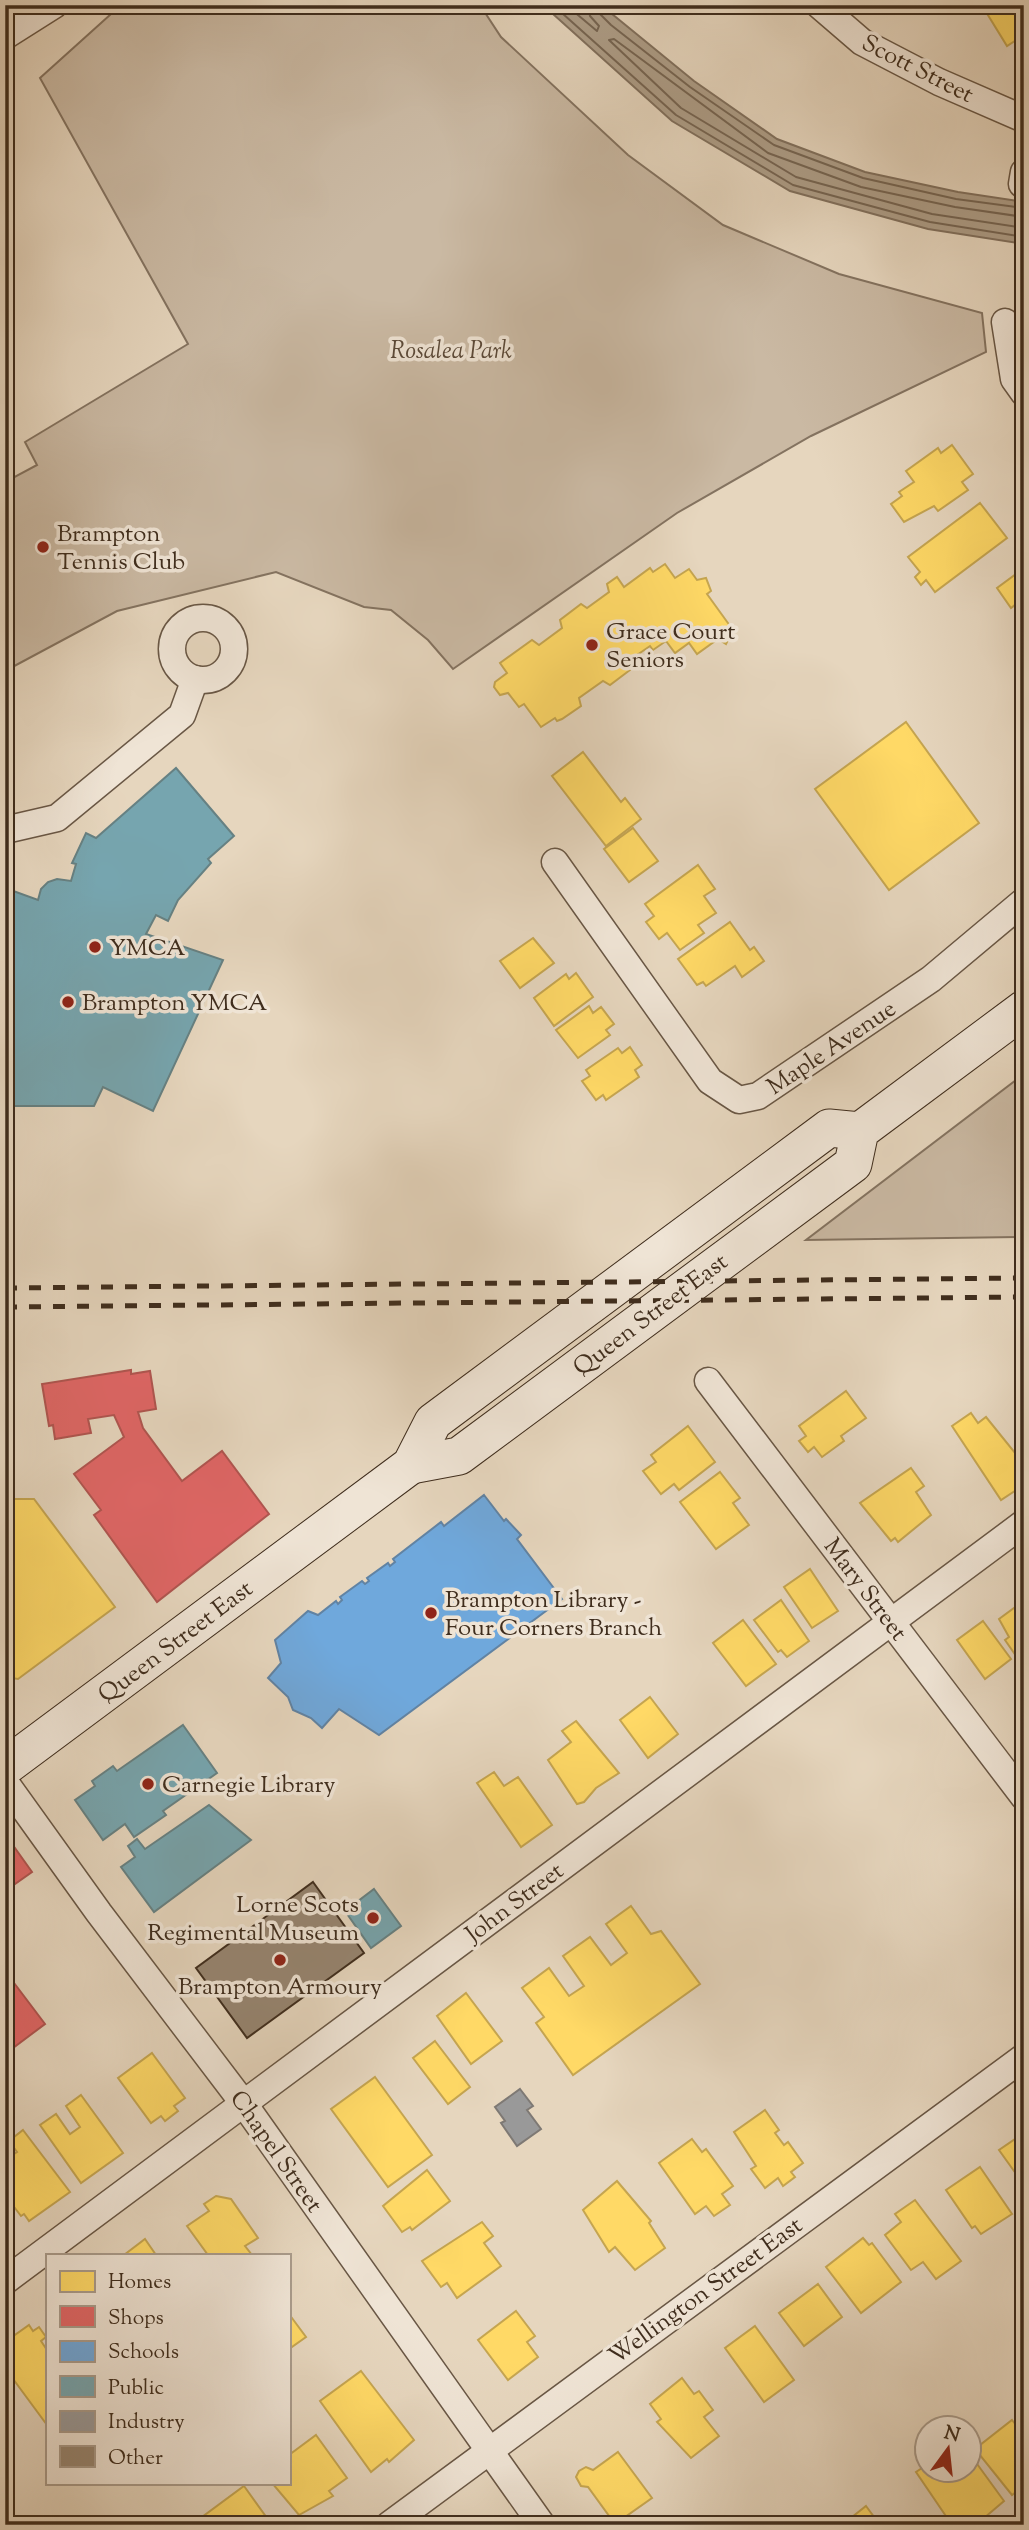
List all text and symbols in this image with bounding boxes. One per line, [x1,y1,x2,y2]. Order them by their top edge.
street label: Scott Street [855,27,979,113]
park label: Rosalea Park [390,335,512,369]
place label: Brampton Tennis Club [57,518,185,580]
marker: Brampton Tennis Club [35,539,51,555]
place label: Grace Court Seniors [606,616,735,678]
marker: Grace Court Seniors [584,637,600,653]
place label: YMCA [109,932,186,966]
marker: YMCA [87,939,103,955]
place label: Brampton YMCA [82,987,268,1021]
street label: Maple Avenue [761,993,903,1104]
marker: Brampton YMCA [60,994,76,1010]
street label: Queen Street East [567,1246,736,1385]
street label: Mary Street [814,1532,914,1649]
street label: Queen Street East [92,1573,261,1712]
place label: Brampton Library - Four Corners Branch [445,1584,662,1646]
marker: Brampton Library - Four Corners Branch [423,1605,439,1621]
place label: Carnegie Library [162,1769,335,1803]
marker: Carnegie Library [140,1776,156,1792]
street label: John Street [457,1855,571,1953]
place label: Lorne Scots Regimental Museum [147,1889,359,1951]
marker: Lorne Scots Regimental Museum [365,1910,381,1926]
marker: Brampton Armoury [272,1952,288,1968]
place label: Brampton Armoury [178,1971,382,2005]
street label: Chapel Street [221,2084,330,2220]
street label: Wellington Street East [602,2210,810,2374]
legend [46,2254,290,2484]
text: Homes [108,2268,171,2298]
text: Shops [108,2304,164,2334]
text: Schools [108,2338,179,2368]
text: Public [108,2374,164,2404]
text: Industry [108,2408,185,2438]
north arrow [914,2414,984,2484]
text: N [941,2420,963,2450]
text: Other [108,2444,163,2474]

